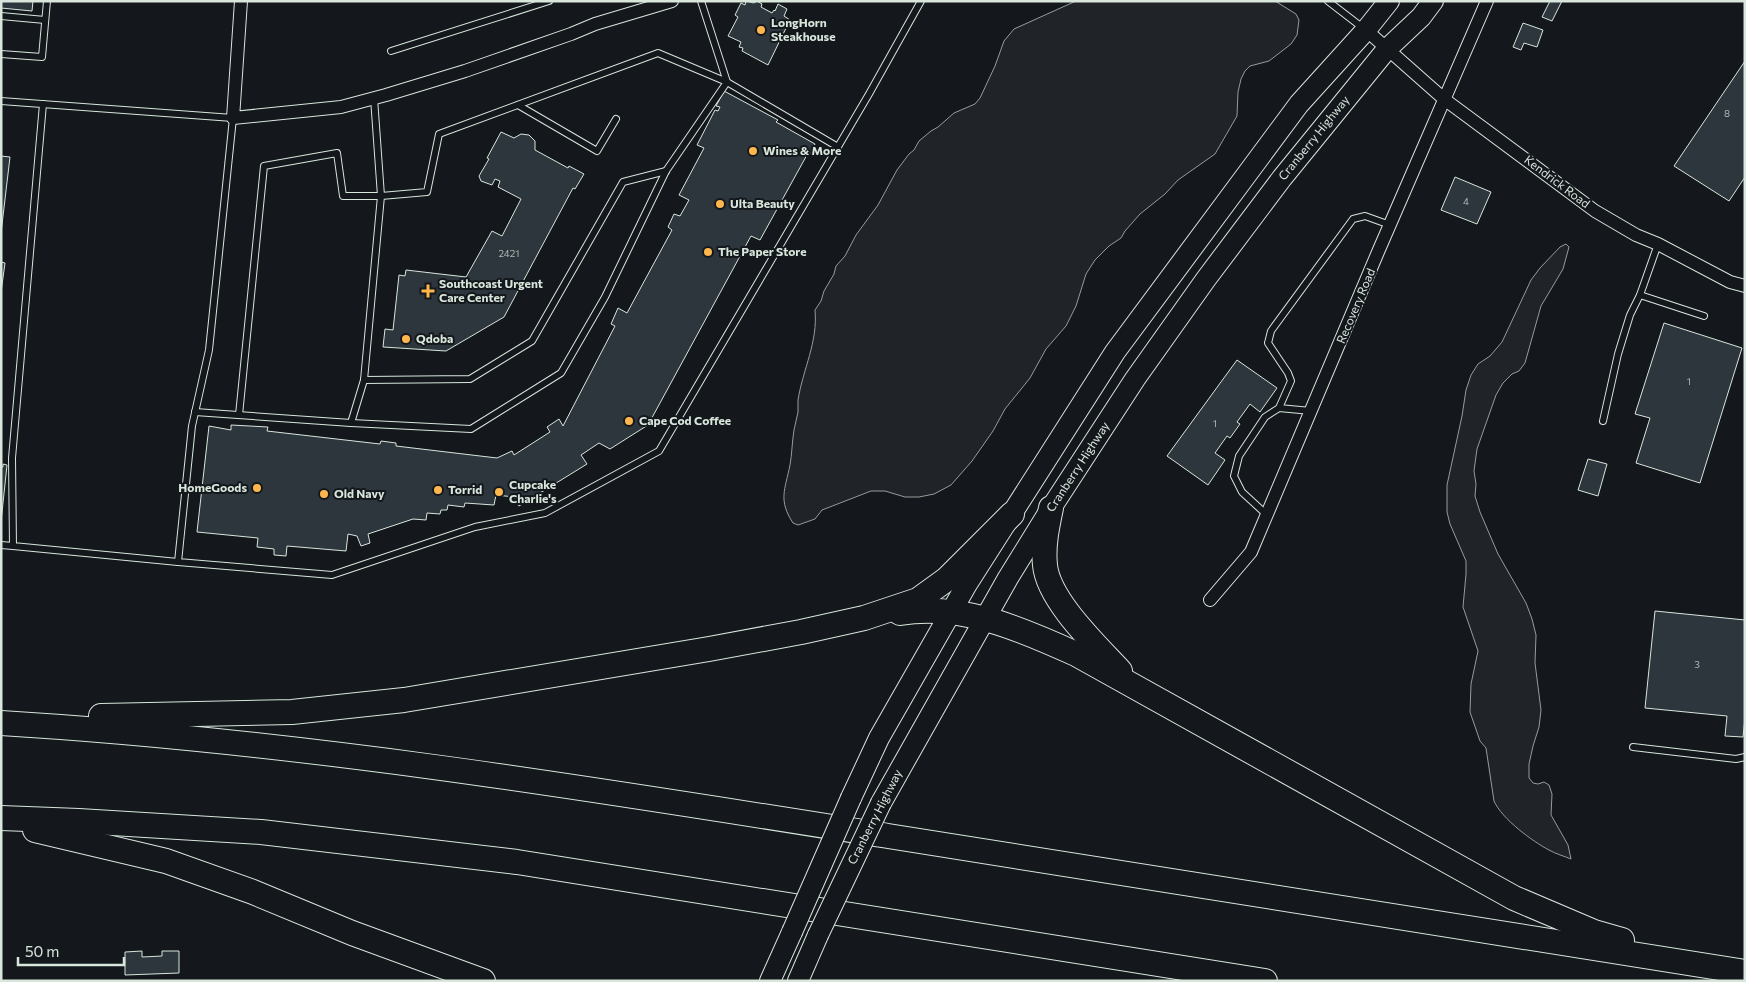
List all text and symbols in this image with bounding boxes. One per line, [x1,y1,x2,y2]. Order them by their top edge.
place label: LongHorn Steakhouse [771,15,836,43]
marker: LongHorn Steakhouse [755,24,767,36]
street label: Cranberry Highway [1275,92,1352,182]
house number: 8 [1724,107,1730,119]
place label: Wines & More [763,143,841,157]
marker: Wines & More [747,145,759,157]
street label: Kendrick Road [1522,152,1593,210]
house number: 4 [1463,195,1469,207]
place label: Ulta Beauty [730,196,795,210]
marker: Ulta Beauty [714,198,726,210]
place label: The Paper Store [718,244,806,258]
marker: The Paper Store [702,246,714,258]
house number: 2421 [498,247,520,259]
street label: Recovery Road [1333,266,1377,345]
place label: Southcoast Urgent Care Center [439,276,543,304]
marker: Southcoast Urgent Care Center [421,284,435,298]
place label: Qdoba [416,331,453,345]
marker: Qdoba [400,333,412,345]
house number: 1 [1687,375,1691,387]
place label: Cape Cod Coffee [639,413,731,427]
marker: Cape Cod Coffee [623,415,635,427]
house number: 1 [1213,417,1217,429]
street label: Cranberry Highway [1043,419,1112,514]
place label: Cupcake Charlie's [509,477,557,505]
place label: HomeGoods [178,480,247,494]
marker: HomeGoods [251,482,263,494]
place label: Torrid [448,482,482,496]
marker: Torrid [432,484,444,496]
place label: Old Navy [334,486,385,500]
marker: Cupcake Charlie's [493,486,505,498]
marker: Old Navy [318,488,330,500]
house number: 3 [1694,658,1700,670]
street label: Cranberry Highway [844,767,904,866]
scale bar [18,934,124,966]
text: 50 m [25,942,59,960]

